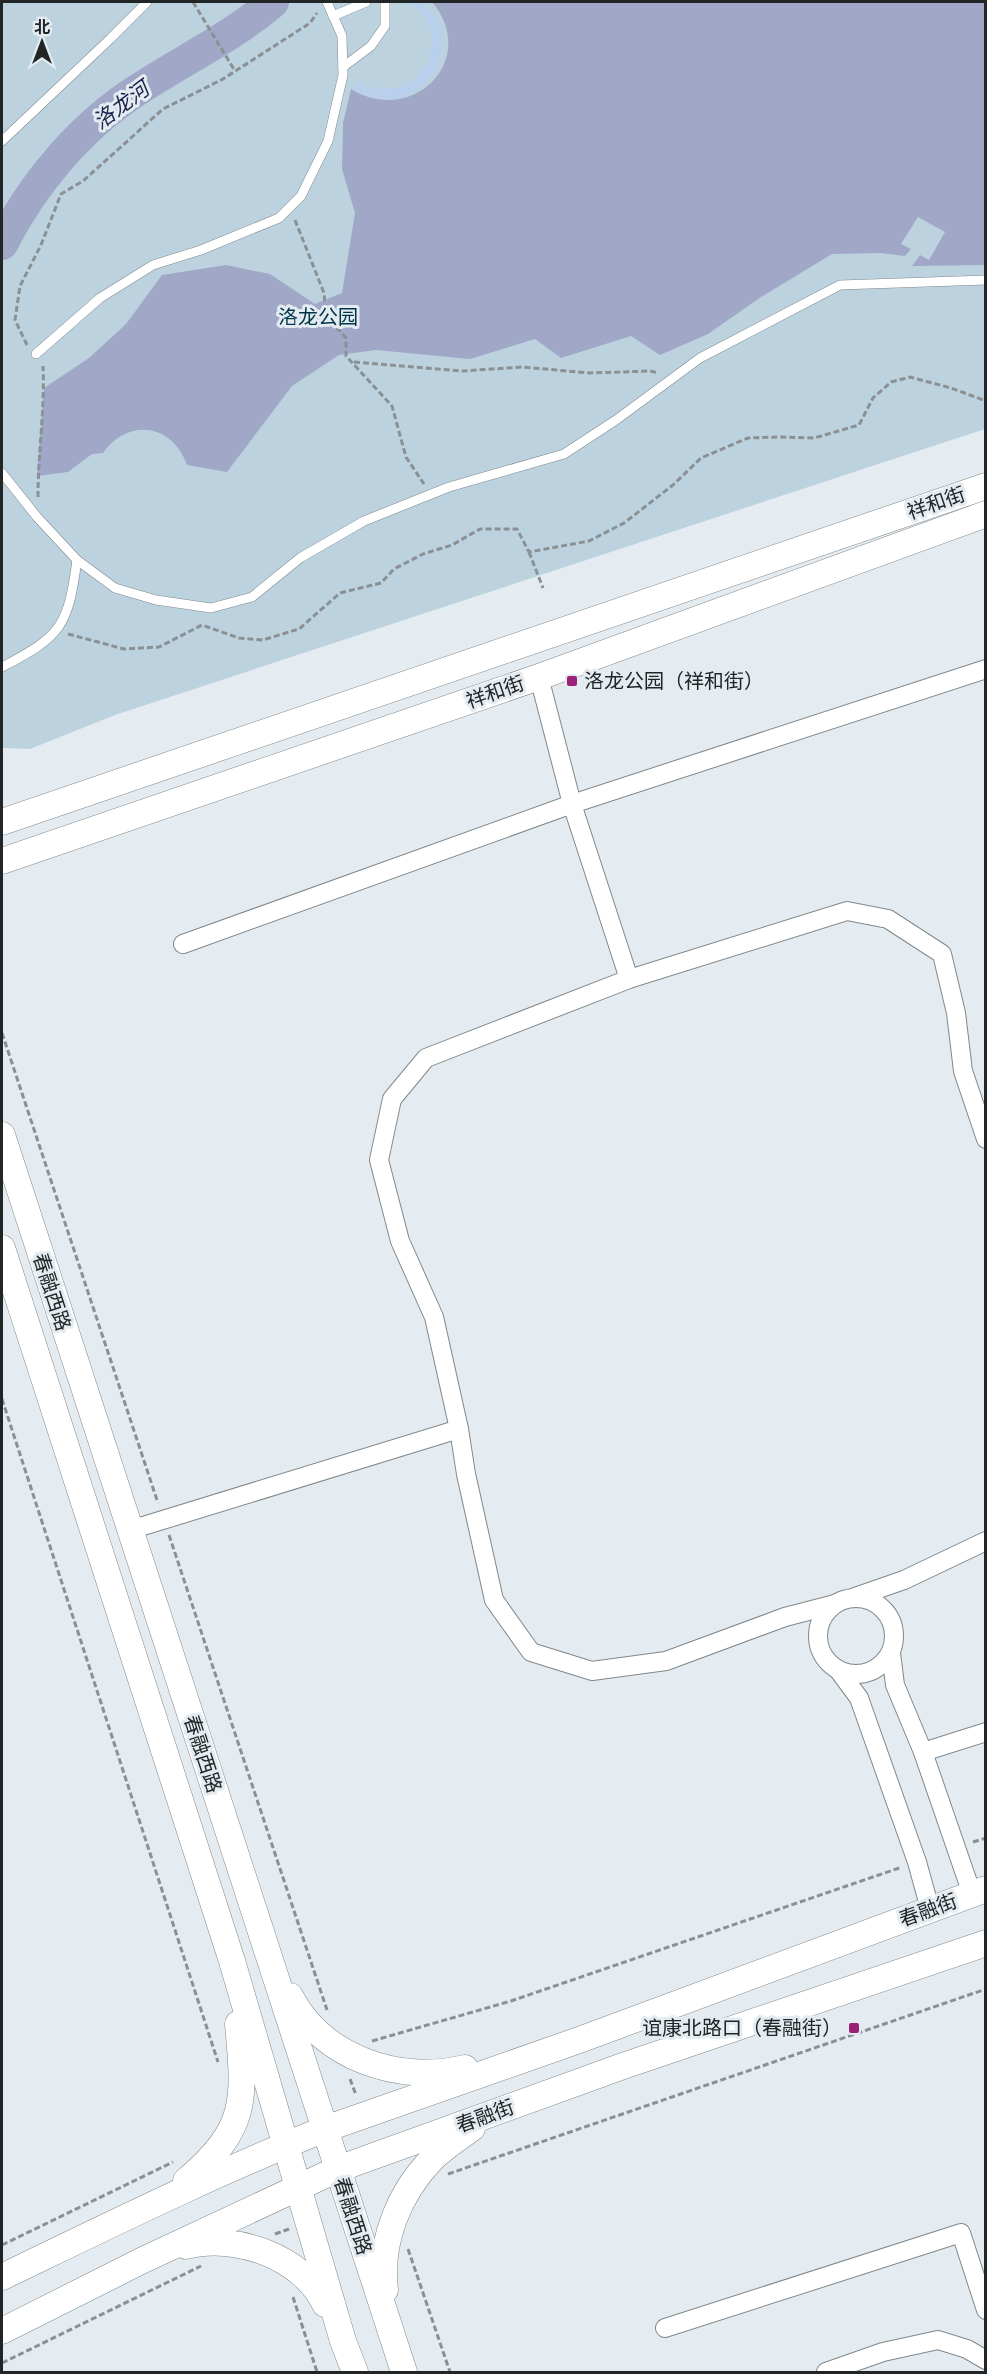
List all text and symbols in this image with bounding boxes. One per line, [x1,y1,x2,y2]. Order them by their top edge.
north arrow [12,12,72,72]
text: 北 [34,17,50,37]
water label: 洛龙河 [88,74,157,134]
park label: 洛龙公园 [278,305,358,329]
street label: 祥和街 [904,482,968,524]
place label: 洛龙公园（祥和街） [584,669,764,693]
street label: 祥和街 [463,671,527,713]
marker: 洛龙公园（祥和街） [565,674,579,688]
street label: 春融西路 [28,1250,76,1334]
street label: 春融西路 [179,1712,227,1796]
street label: 春融街 [896,1888,960,1932]
place label: 谊康北路口（春融街） [642,2016,842,2040]
marker: 谊康北路口（春融街） [847,2021,861,2035]
street label: 春融街 [453,2094,517,2138]
street label: 春融西路 [329,2174,377,2258]

